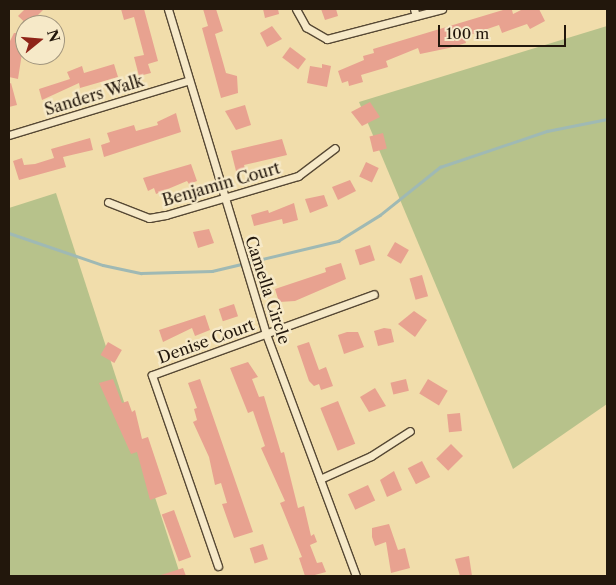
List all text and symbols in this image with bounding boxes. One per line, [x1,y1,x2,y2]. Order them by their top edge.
north arrow [15,15,65,65]
scale bar [441,15,568,47]
text: 100 m [446,24,489,43]
text: N [43,27,64,44]
street label: Sanders Walk [42,71,146,119]
street label: Benjamin Court [160,158,282,210]
street label: Camella Circle [241,233,295,347]
street label: Denise Court [155,315,257,367]

